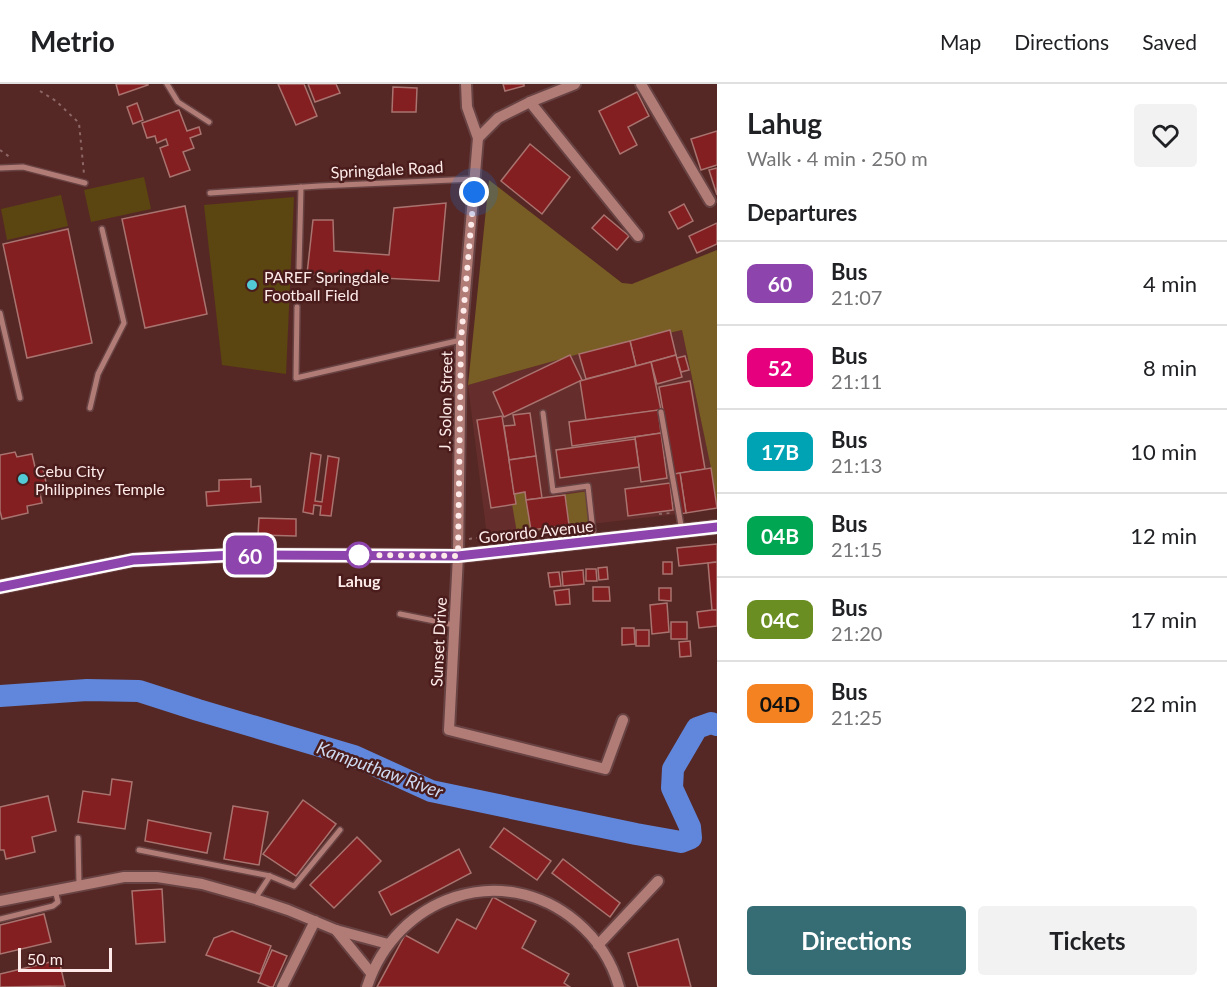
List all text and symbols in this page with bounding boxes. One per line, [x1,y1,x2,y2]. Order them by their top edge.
text: Metrio [30,24,115,58]
text: Map [940,29,981,54]
text: Directions [1014,29,1109,54]
text: Saved [1142,29,1197,54]
button: heart [1134,104,1197,167]
text: Lahug [747,106,822,140]
text: Walk · 4 min · 250 m [747,146,928,170]
street label: Springdale Road [330,157,444,181]
your location [459,177,489,207]
text: Departures [747,199,857,226]
text: Bus [831,258,867,285]
place label: PAREF Springdale Football Field [264,267,389,304]
text: 4 min [1143,270,1197,297]
text: 60 [768,271,792,296]
marker: PAREF Springdale Football Field [245,278,259,292]
text: 21:07 [831,285,882,309]
text: Bus [831,342,867,369]
street label: J. Solon Street [435,350,455,451]
text: 8 min [1143,354,1197,381]
text: 52 [768,355,792,380]
text: 21:11 [831,369,882,393]
text: Bus [831,426,867,453]
text: 10 min [1130,438,1197,465]
text: 17B [761,439,799,464]
text: 21:13 [831,453,882,477]
place label: Cebu City Philippines Temple [35,461,165,498]
marker: Cebu City Philippines Temple [16,472,30,486]
text: Bus [831,510,867,537]
street label: Gorordo Avenue [478,516,594,546]
text: 12 min [1130,522,1197,549]
text: 04B [761,523,799,548]
line badge: 60 [223,536,277,574]
text: 21:15 [831,537,882,561]
marker: Lahug [346,542,372,568]
text: 60 [238,543,262,568]
place label: Lahug [338,571,381,590]
text: Bus [831,594,867,621]
street label: Sunset Drive [426,597,450,687]
text: 17 min [1130,606,1197,633]
text: 04C [761,607,799,632]
text: 21:20 [831,621,882,645]
text: Bus [831,678,867,705]
text: 22 min [1130,690,1197,717]
text: 04D [760,691,800,716]
text: 21:25 [831,705,882,729]
water label: Kamputhaw River [314,736,447,802]
button: Directions [747,906,966,975]
button: Tickets [978,906,1197,975]
scale bar [18,945,112,972]
text: 50 m [27,949,63,968]

